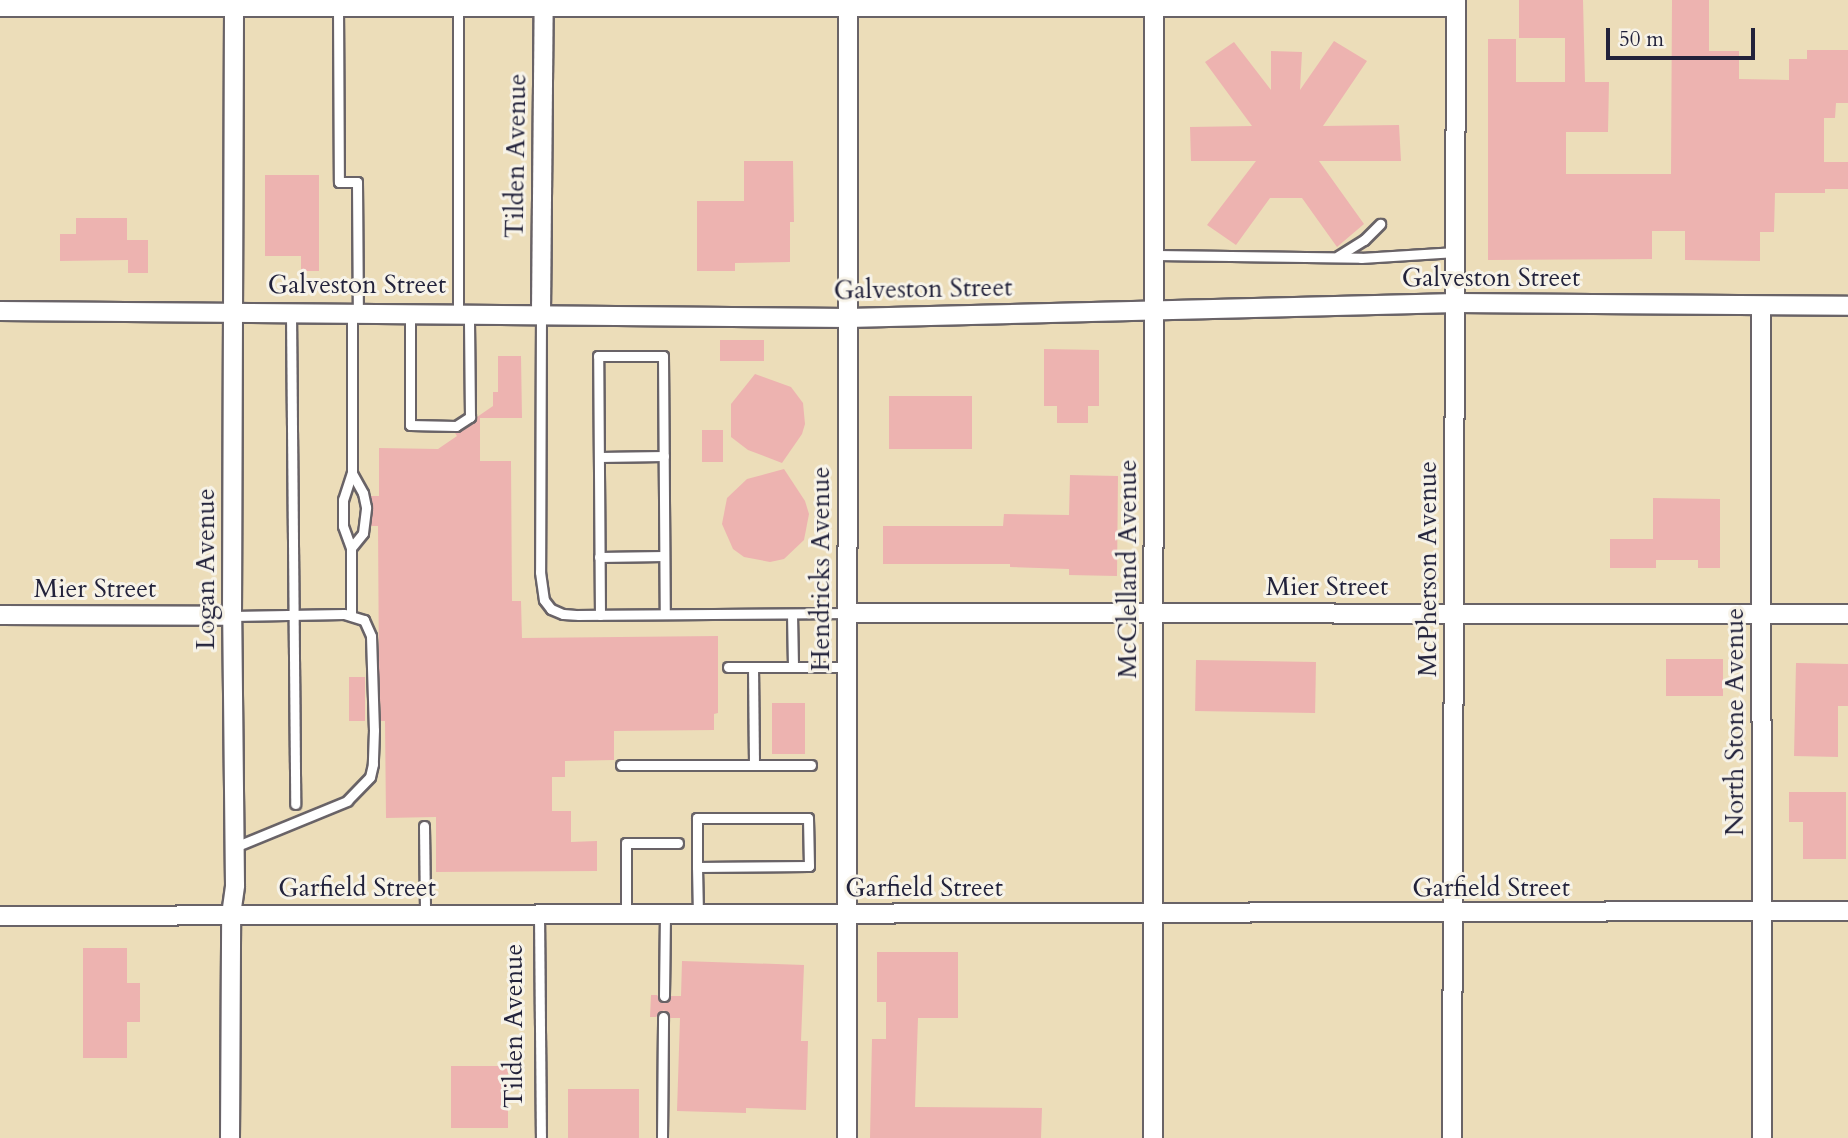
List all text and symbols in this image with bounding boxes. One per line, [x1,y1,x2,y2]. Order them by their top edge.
scale bar [1610,14,1759,58]
text: 50 m [1619,25,1664,54]
street label: Tilden Avenue [499,73,533,239]
street label: Galveston Street [1402,262,1580,294]
street label: Galveston Street [268,269,446,301]
street label: Galveston Street [833,272,1013,306]
street label: McClelland Avenue [1112,459,1144,679]
street label: McPherson Avenue [1412,461,1444,677]
street label: Hendricks Avenue [805,467,837,671]
street label: Logan Avenue [190,488,222,650]
street label: Mier Street [1266,571,1388,603]
street label: Mier Street [34,573,156,605]
street label: North Stone Avenue [1719,608,1751,836]
street label: Garfield Street [278,872,436,904]
street label: Garfield Street [845,872,1003,904]
street label: Garfield Street [1412,872,1570,904]
street label: Tilden Avenue [498,944,530,1108]

